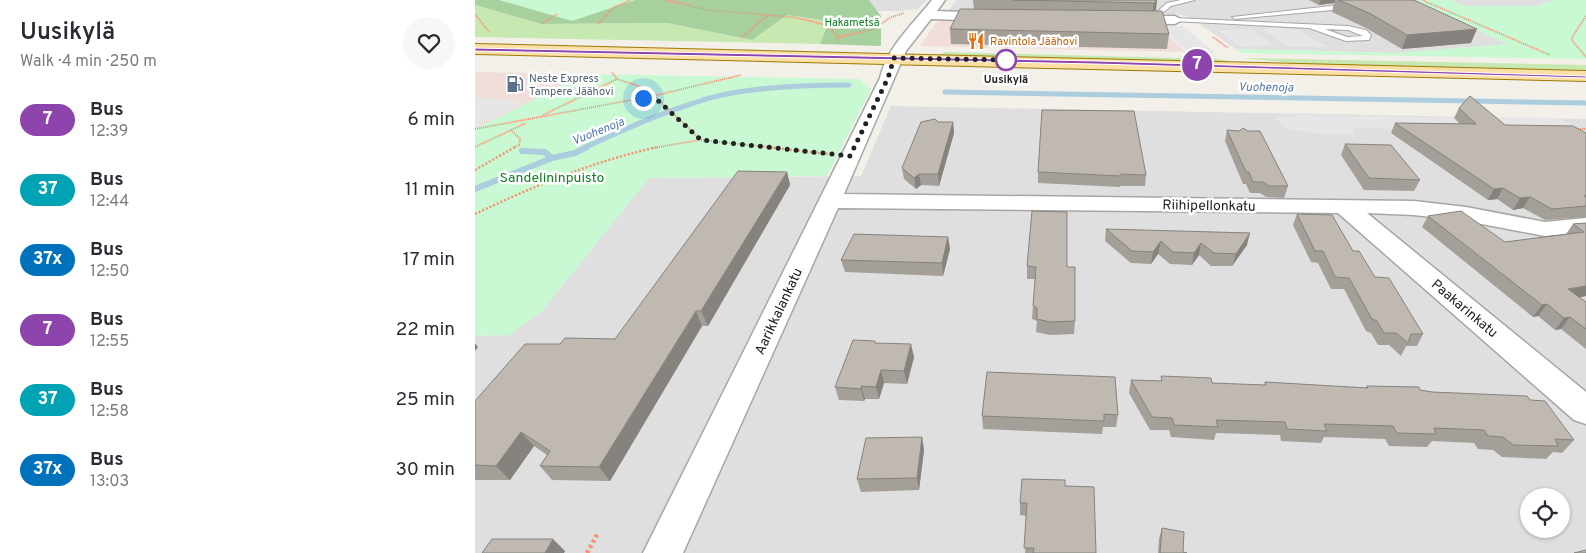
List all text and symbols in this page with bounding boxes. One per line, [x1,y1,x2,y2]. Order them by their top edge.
park label: Hakametsä [825,16,880,30]
button: heart [403,17,455,69]
text: Uusikylä [20,18,115,48]
restaurant icon: Ravintola Jäähovi [966,31,986,51]
place label: Ravintola Jäähovi [990,35,1077,49]
marker: Uusikylä [995,49,1017,71]
line badge: 7 [1181,49,1213,81]
text: Walk · 4 min · 250 m [20,52,157,72]
text: 7 [1192,53,1202,76]
place label: Neste Express Tampere Jäähovi [529,72,613,99]
place label: Uusikylä [984,73,1028,87]
fuel station icon: Neste Express Tampere Jäähovi [505,74,525,94]
water label: Vuohenoja [1238,80,1294,96]
your location [631,86,656,111]
text: Bus [90,98,124,122]
text: 7 [43,108,52,131]
text: 6 min [408,108,455,132]
water label: Vuohenoja [570,114,628,150]
text: 12:39 [90,122,128,142]
text: Bus [90,168,124,192]
park label: Sandelininpuisto [500,170,605,187]
text: 37 [37,178,58,201]
text: 11 min [405,178,455,202]
text: 12:44 [90,192,129,212]
street label: Riihipellonkatu [1162,197,1256,216]
text: Bus [90,238,124,262]
text: 37x [33,248,62,271]
text: 17 min [403,248,455,272]
text: 12:50 [90,262,130,282]
street label: Aarikkalankatu [752,265,807,358]
street label: Paakarinkatu [1427,276,1501,342]
text: Bus [90,308,124,332]
text: 7 [43,318,52,341]
text: 22 min [396,318,455,342]
text: 12:55 [90,332,129,352]
text: Bus [90,378,124,402]
text: 37 [37,388,58,411]
text: 25 min [395,388,455,412]
text: 12:58 [90,402,129,422]
text: Bus [90,448,124,472]
text: 37x [33,458,62,481]
text: 30 min [395,458,455,482]
text: 13:03 [90,472,129,492]
map controls [1520,488,1570,538]
button: locate [1520,488,1570,538]

